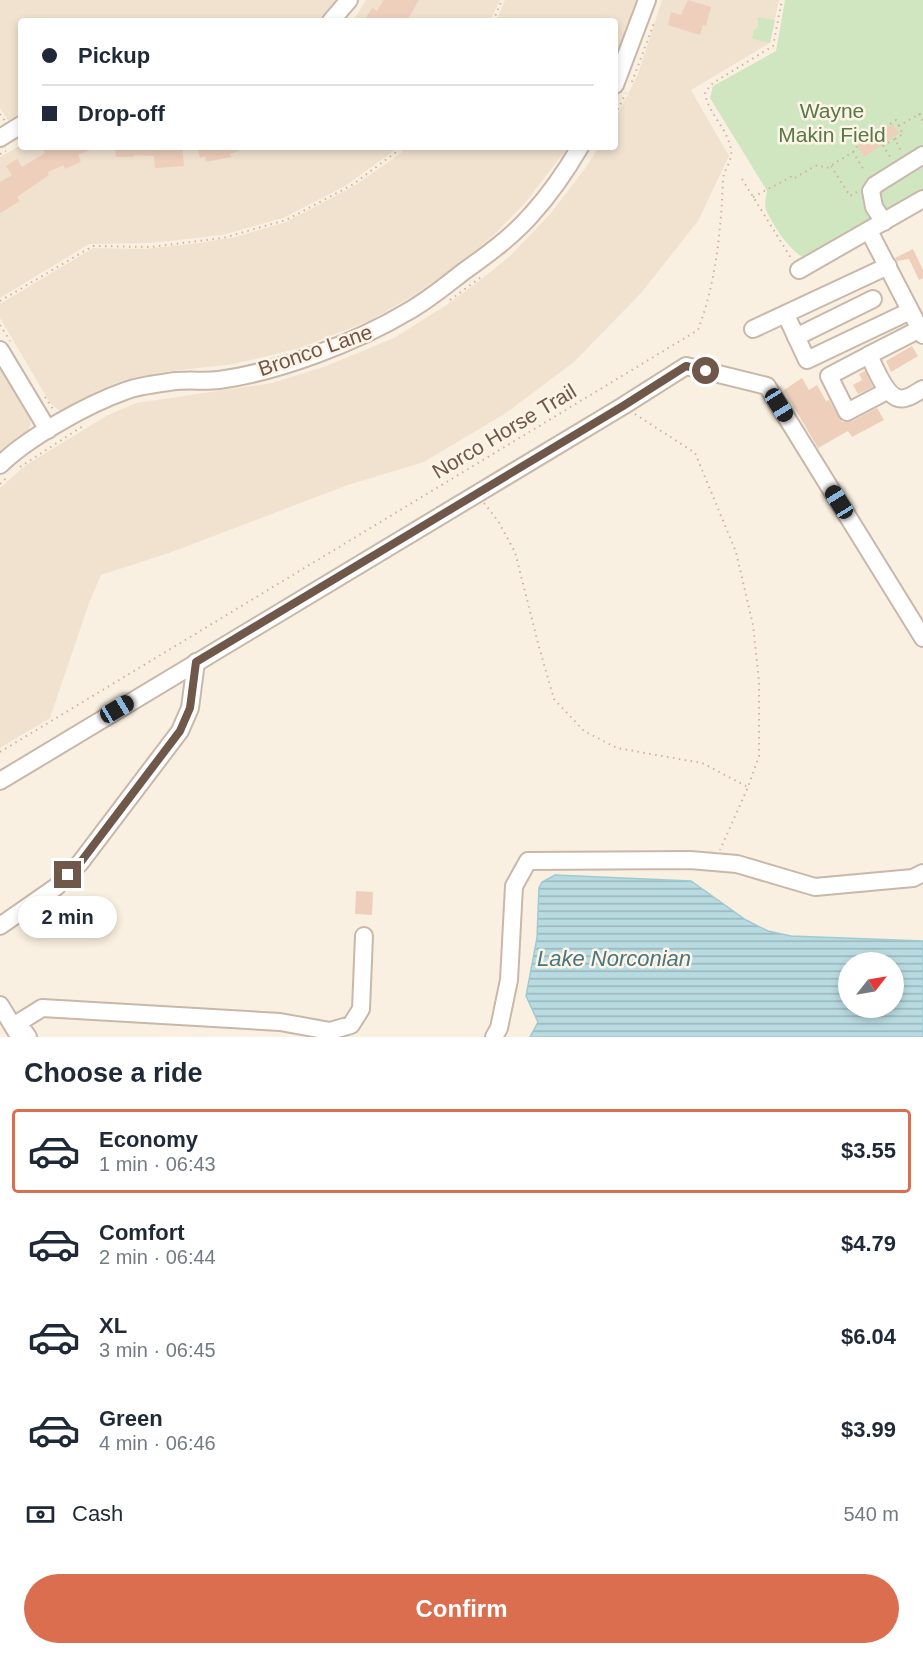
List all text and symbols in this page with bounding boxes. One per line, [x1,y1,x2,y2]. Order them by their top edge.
text: Pickup [78,43,150,68]
park label: Wayne Makin Field [778,99,886,146]
text: Drop-off [78,101,165,126]
street label: Bronco Lane [255,320,375,380]
route start [692,357,719,384]
street label: Norco Horse Trail [428,379,580,483]
car [762,385,796,425]
car [822,482,856,522]
car [97,692,137,726]
route end [54,861,81,888]
callout: 2 min [19,896,118,938]
text: 2 min [41,906,94,928]
water label: Lake Norconian [537,946,691,971]
north arrow [838,952,904,1018]
map controls [838,952,904,1018]
text: Choose a ride [24,1058,203,1088]
icon: car [27,1124,81,1178]
text: Economy [99,1127,198,1152]
text: $3.55 [841,1138,896,1163]
text: 1 min · 06:43 [99,1153,216,1175]
icon: car [27,1217,81,1271]
text: Comfort [99,1220,185,1245]
text: $4.79 [841,1231,896,1256]
text: 2 min · 06:44 [99,1246,216,1268]
icon: car [27,1310,81,1364]
text: XL [99,1313,127,1338]
text: $6.04 [841,1324,896,1349]
text: 3 min · 06:45 [99,1339,216,1361]
icon: car [27,1403,81,1457]
text: Green [99,1406,163,1431]
text: $3.99 [841,1417,896,1442]
text: 4 min · 06:46 [99,1432,216,1454]
icon: cash [24,1498,57,1531]
text: Cash [72,1501,123,1526]
text: 540 m [843,1503,899,1525]
button: Confirm [24,1574,899,1643]

